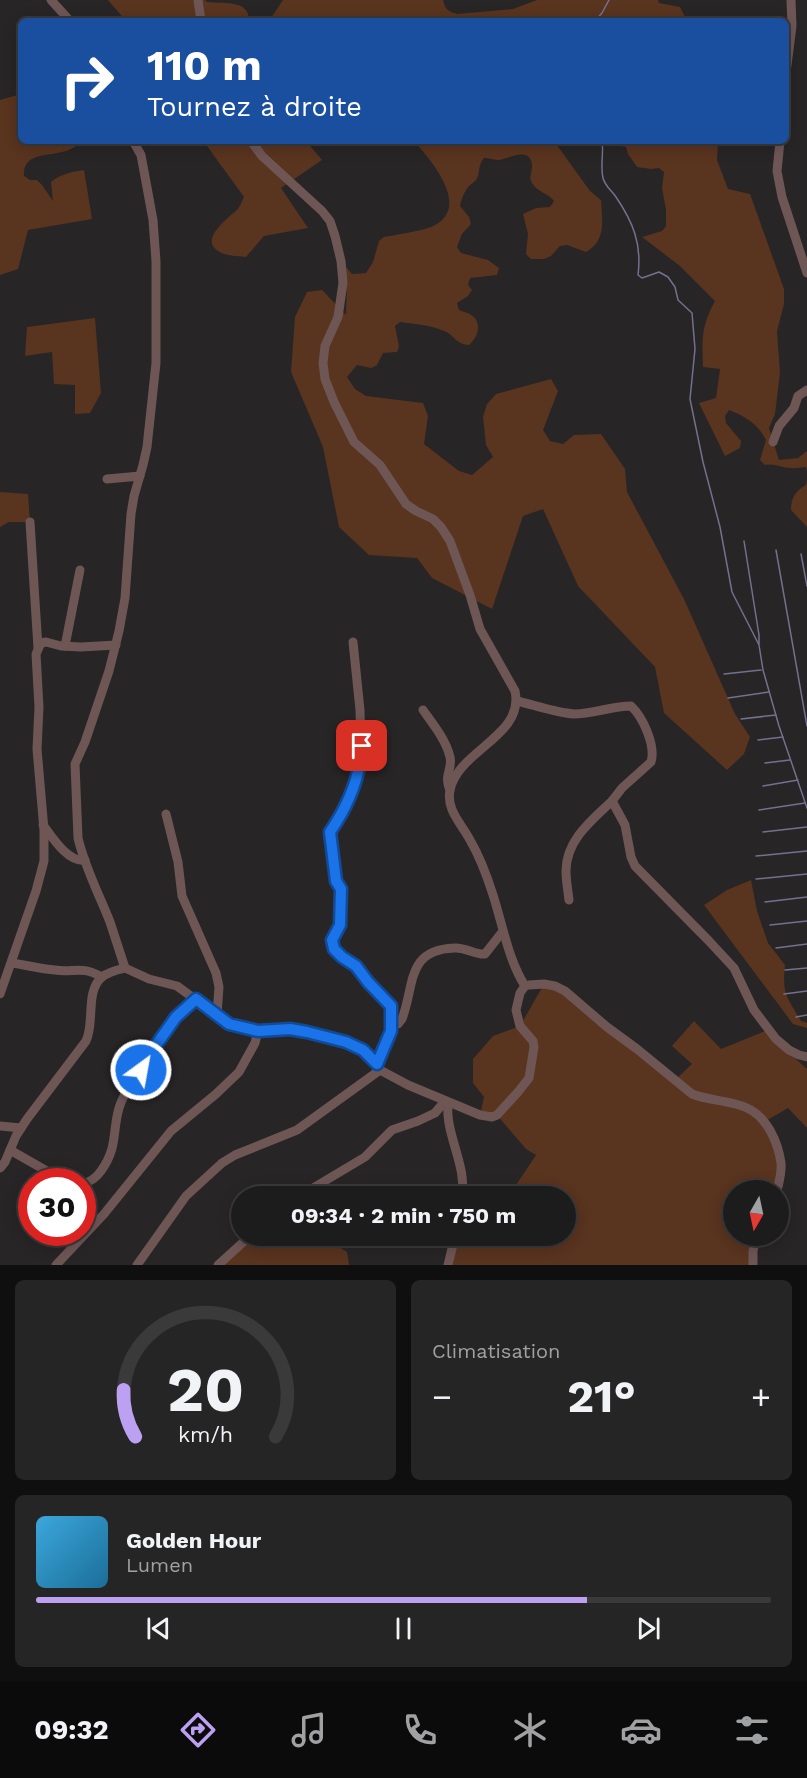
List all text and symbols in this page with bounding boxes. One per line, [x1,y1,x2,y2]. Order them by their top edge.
text: 110 m [147,41,262,90]
icon: right [48,42,126,120]
text: Tournez à droite [147,91,362,123]
pin [336,720,387,771]
icon: arrive [345,729,378,762]
position arrow [109,1038,173,1102]
speed limit sign: 30 [18,1168,96,1246]
north arrow [723,1180,789,1246]
map controls [723,1180,789,1246]
text: 09:34 · 2 min · 750 m [291,1203,516,1228]
text: Climatisation [432,1339,560,1363]
text: 20 [167,1353,244,1426]
text: 21° [567,1370,636,1423]
text: − [432,1377,452,1416]
text: + [751,1377,771,1416]
text: km/h [178,1422,233,1447]
text: Golden Hour [126,1528,261,1553]
text: Lumen [126,1553,193,1577]
icon: previous [142,1612,175,1645]
icon: pause [387,1612,420,1645]
icon: next [632,1612,665,1645]
icon: directions [177,1709,219,1751]
icon: music [288,1709,330,1751]
icon: phone [399,1709,441,1751]
icon: climate [509,1709,551,1751]
icon: car [620,1709,662,1751]
icon: filters [731,1709,773,1751]
text: 09:32 [34,1714,109,1746]

